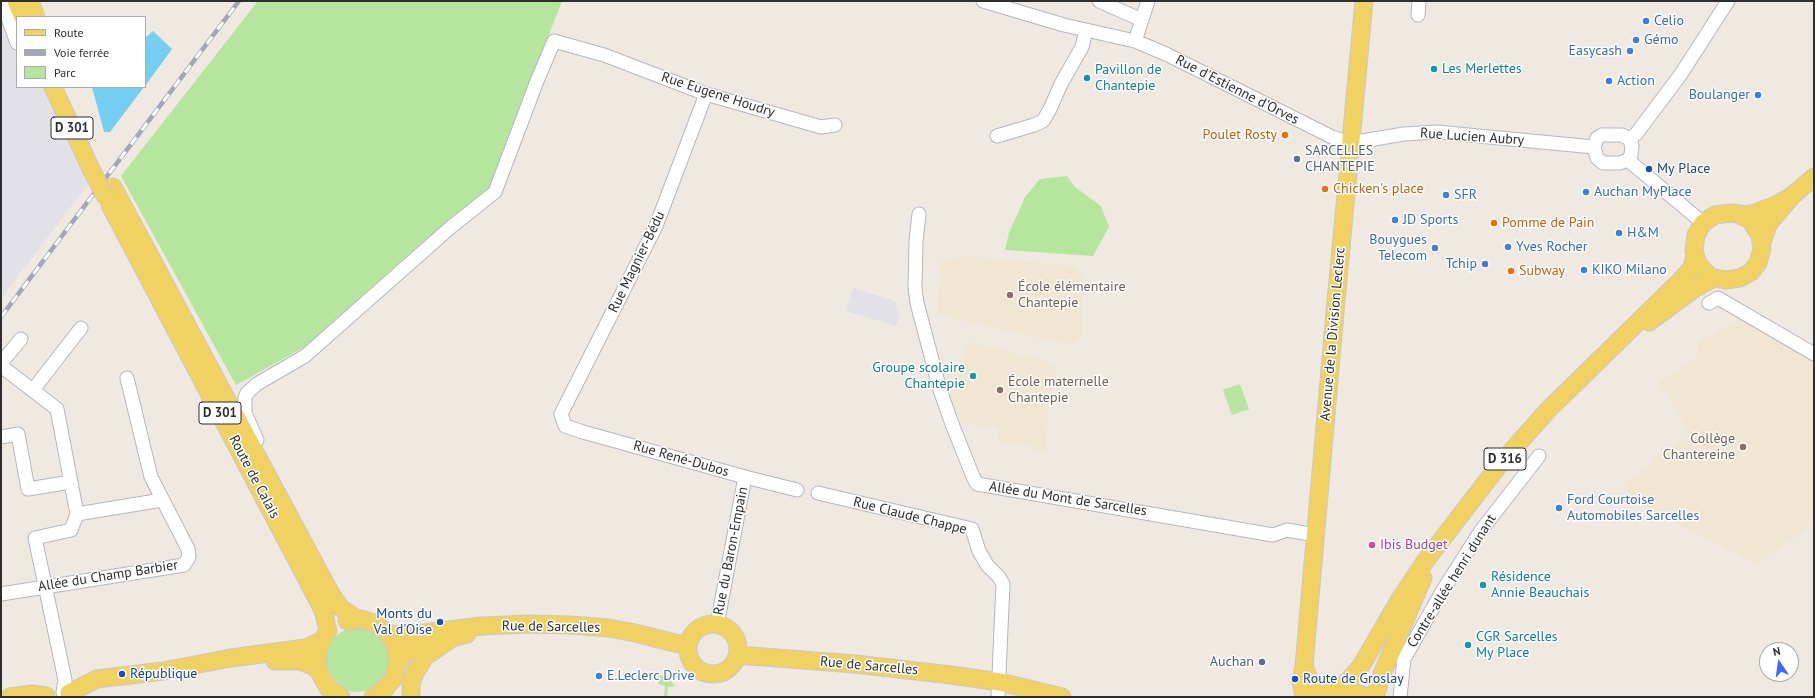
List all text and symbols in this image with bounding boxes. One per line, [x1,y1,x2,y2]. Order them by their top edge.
place label: Celio [1654,13,1684,29]
legend [16,16,146,88]
marker: Celio [1641,16,1651,26]
text: Route [54,25,84,40]
place label: Gémo [1644,32,1679,48]
marker: Gémo [1631,35,1641,45]
place label: Easycash [1568,43,1622,59]
text: Voie ferrée [54,45,109,60]
marker: Easycash [1625,46,1635,56]
street label: Rue d'Estienne d'Orves [1172,52,1302,128]
place label: Les Merlettes [1442,61,1522,77]
place label: Pavillon de Chantepie [1095,62,1161,94]
marker: Les Merlettes [1429,64,1439,74]
text: Parc [54,65,76,80]
street label: Rue Eugene Houdry [659,69,777,121]
marker: Pavillon de Chantepie [1082,73,1092,83]
place label: Action [1617,73,1655,89]
marker: Action [1604,76,1614,86]
place label: Boulanger [1689,87,1750,103]
marker: Boulanger [1753,90,1763,100]
road number: D 301 [51,117,93,139]
street label: Rue Lucien Aubry [1419,125,1525,149]
place label: Poulet Rosty [1203,127,1277,143]
marker: Poulet Rosty [1280,130,1290,140]
place label: SARCELLES CHANTEPIE [1305,143,1375,176]
marker: SARCELLES CHANTEPIE [1292,154,1302,164]
place label: My Place [1657,161,1710,177]
marker: My Place [1644,164,1654,174]
place label: Chicken's place [1333,181,1424,197]
marker: Chicken's place [1320,184,1330,194]
place label: Auchan MyPlace [1594,184,1692,200]
place label: SFR [1454,187,1477,203]
marker: Auchan MyPlace [1581,187,1591,197]
marker: SFR [1441,190,1451,200]
street label: Rue Magnier-Bédu [605,209,669,315]
place label: JD Sports [1403,212,1458,228]
marker: JD Sports [1390,215,1400,225]
place label: Pomme de Pain [1502,215,1594,231]
marker: Pomme de Pain [1489,218,1499,228]
place label: H&M [1627,225,1659,241]
marker: H&M [1614,228,1624,238]
place label: Bouygues Telecom [1369,232,1427,264]
place label: Yves Rocher [1516,239,1587,255]
marker: Yves Rocher [1503,242,1513,252]
marker: Bouygues Telecom [1430,243,1440,253]
street label: Avenue de la Division Leclerc [1317,246,1349,422]
place label: Tchip [1446,256,1477,272]
marker: Tchip [1480,259,1490,269]
place label: KIKO Milano [1592,262,1667,278]
place label: Subway [1519,263,1565,279]
marker: KIKO Milano [1579,265,1589,275]
marker: Subway [1506,266,1516,276]
place label: École élémentaire Chantepie [1018,279,1126,312]
marker: École élémentaire Chantepie [1005,290,1015,300]
place label: Groupe scolaire Chantepie [872,360,965,392]
marker: Groupe scolaire Chantepie [968,371,978,381]
place label: École maternelle Chantepie [1008,374,1109,406]
marker: École maternelle Chantepie [995,385,1005,395]
road number: D 301 [199,402,241,424]
place label: Collège Chantereine [1663,431,1735,464]
street label: Route de Calais [225,432,283,522]
street label: Rue René-Dubos [631,437,731,481]
marker: Collège Chantereine [1738,442,1748,452]
road number: D 316 [1484,448,1526,470]
street label: Allée du Mont de Sarcelles [988,478,1148,520]
street label: Rue du Baron-Empain [710,485,752,617]
place label: Ford Courtoise Automobiles Sarcelles [1567,492,1699,524]
street label: Rue Claude Chappe [851,494,969,538]
marker: Ford Courtoise Automobiles Sarcelles [1554,503,1564,513]
street label: Contre-allée henri dunant [1404,511,1500,651]
place label: Ibis Budget [1380,537,1448,553]
marker: Ibis Budget [1367,540,1377,550]
street label: Allée du Champ Barbier [37,557,179,595]
place label: Résidence Annie Beauchais [1491,569,1589,602]
marker: Résidence Annie Beauchais [1478,580,1488,590]
place label: Monts du Val d'Oise [374,606,432,638]
marker: Monts du Val d'Oise [435,617,445,627]
street label: Rue de Sarcelles [502,618,600,636]
place label: CGR Sarcelles My Place [1476,629,1558,662]
marker: CGR Sarcelles My Place [1463,640,1473,650]
north arrow [1759,642,1799,682]
text: N [1771,644,1782,659]
street label: Rue de Sarcelles [819,653,919,679]
place label: Auchan [1210,654,1254,670]
marker: Auchan [1257,657,1267,667]
place label: République [130,666,197,682]
place label: E.Leclerc Drive [607,668,695,684]
marker: République [117,669,127,679]
marker: E.Leclerc Drive [594,671,604,681]
place label: Route de Groslay [1303,671,1404,687]
marker: Route de Groslay [1290,674,1300,684]

